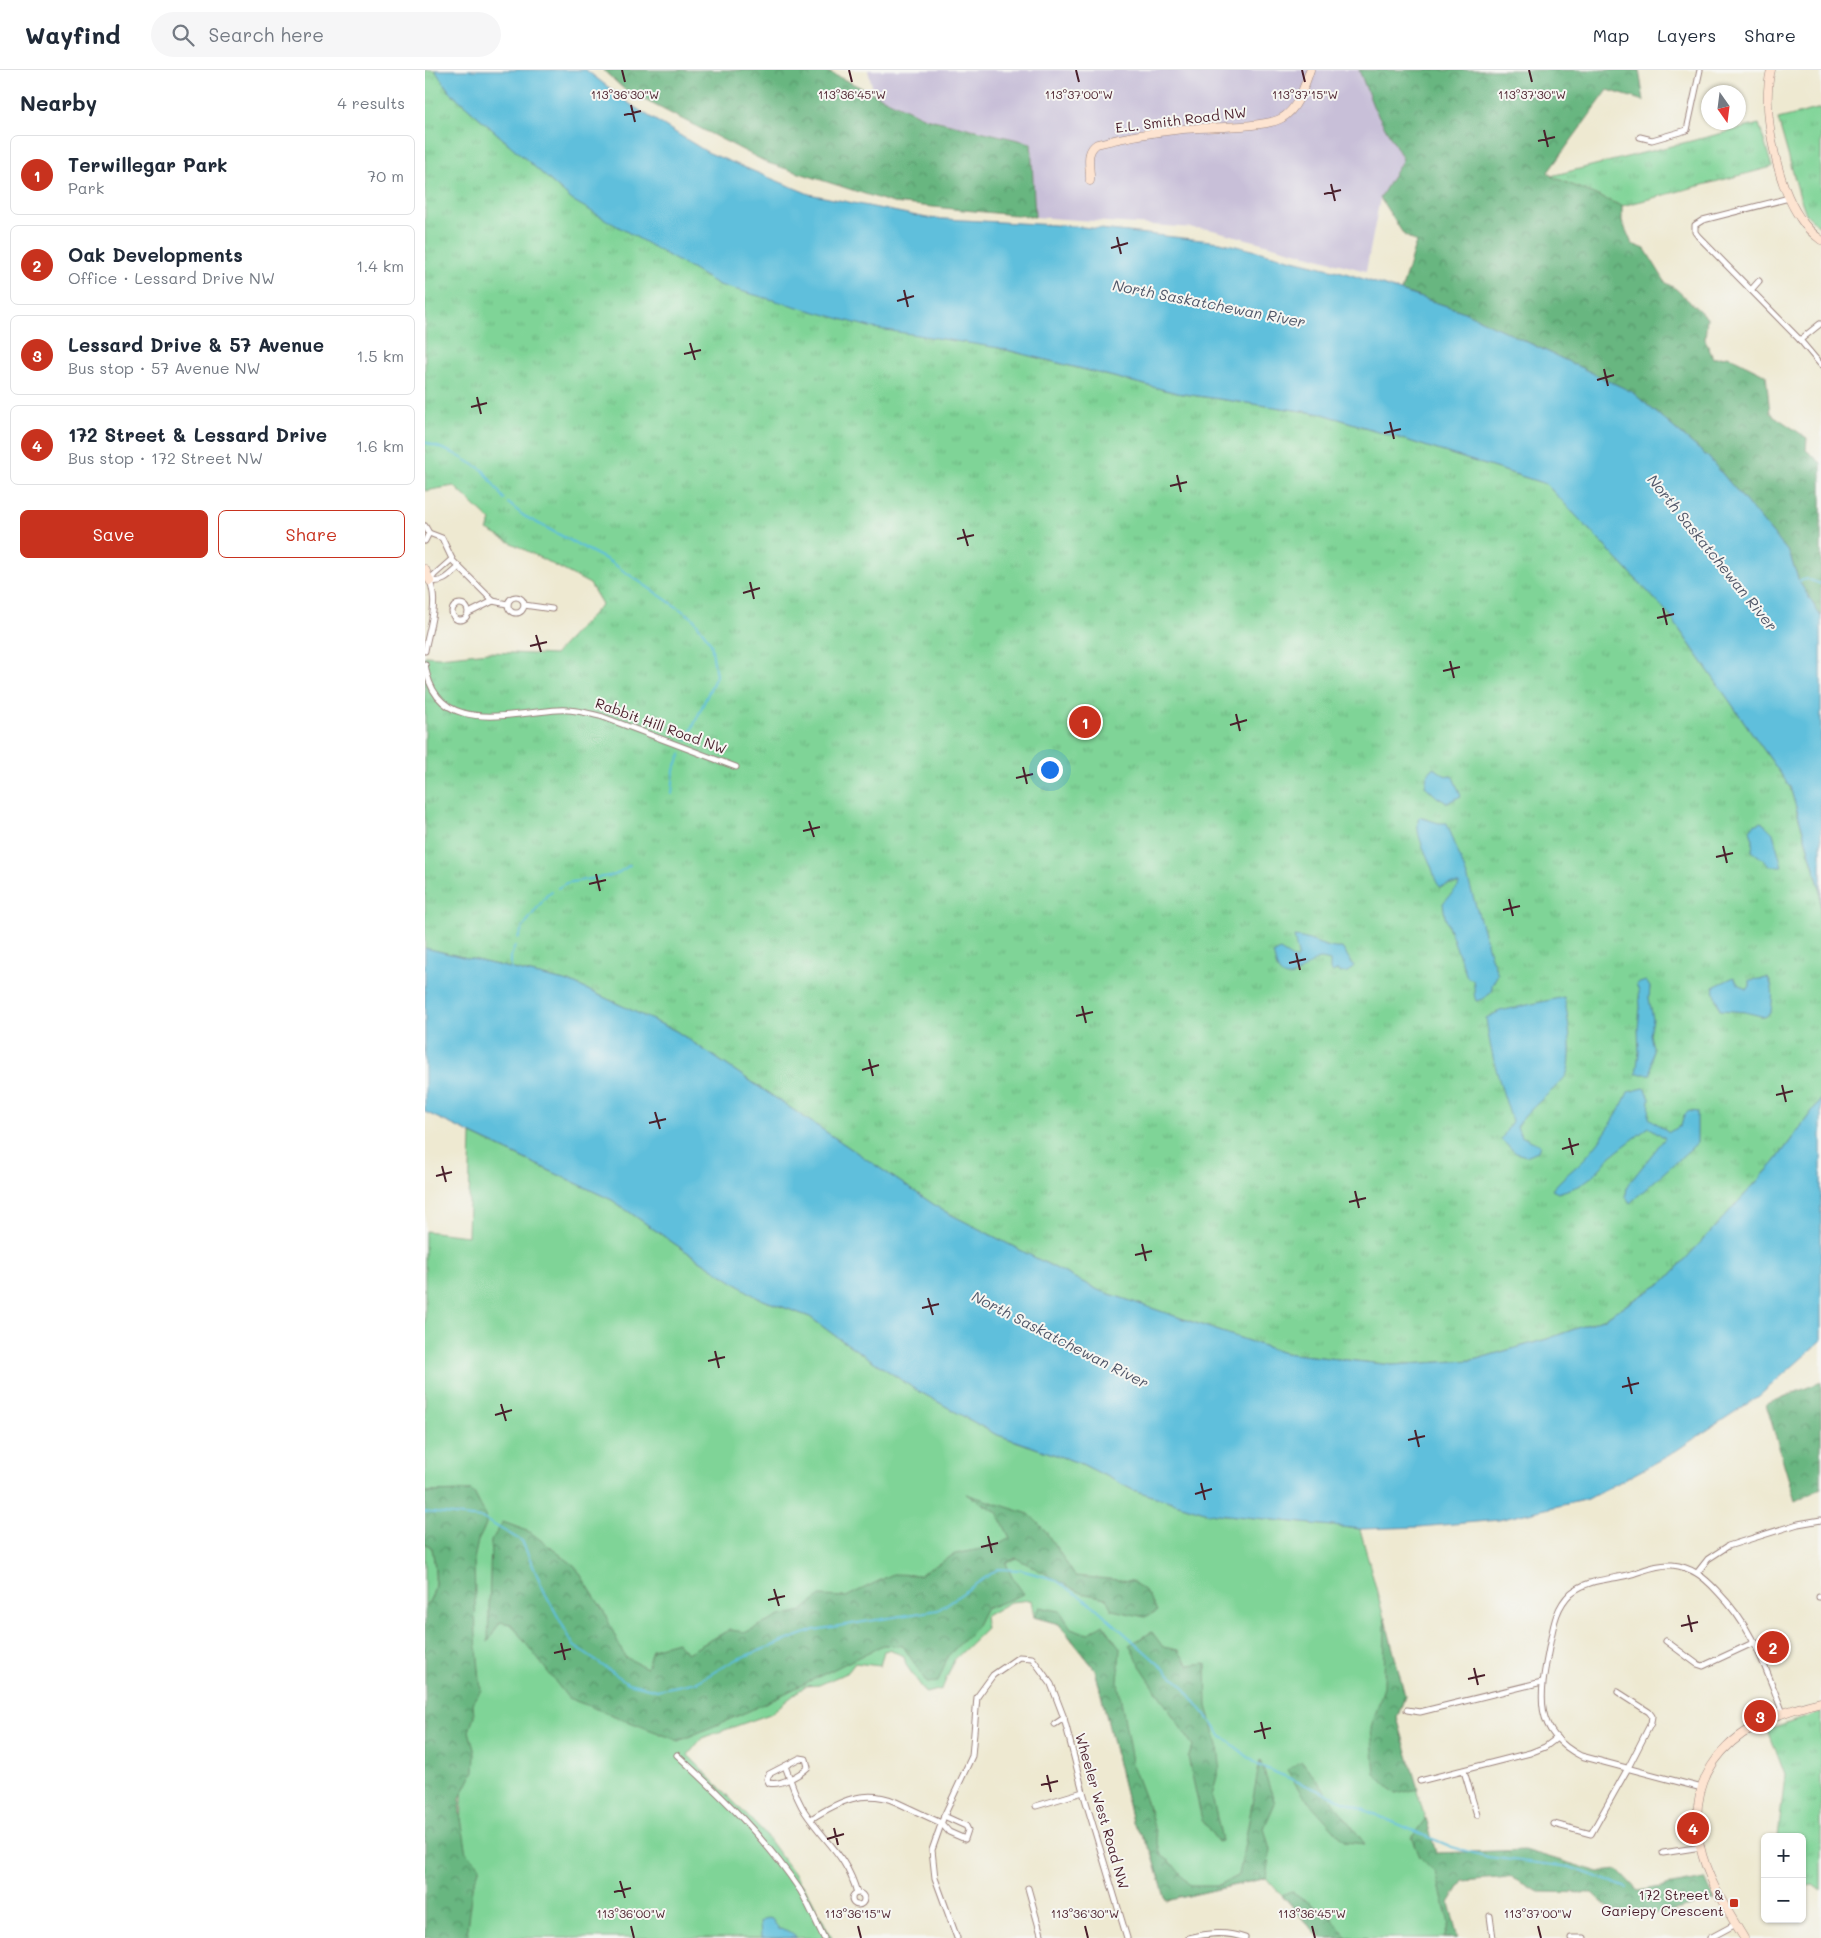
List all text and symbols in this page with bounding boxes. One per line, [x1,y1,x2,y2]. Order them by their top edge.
search box [151,12,501,57]
text: Wayfind [25,19,121,50]
icon: search [169,21,197,49]
text: Search here [209,22,324,47]
text: Map [1593,23,1629,47]
text: Layers [1657,23,1716,47]
text: Share [1744,23,1796,47]
north arrow [1701,85,1746,130]
text: 113°36'30"W [591,86,659,102]
text: 113°36'45"W [818,86,886,102]
text: 113°37'00"W [1045,86,1113,102]
text: 113°37'15"W [1272,86,1338,102]
text: 113°37'30"W [1498,86,1566,102]
text: Nearby [20,89,97,116]
text: 4 results [337,92,405,113]
street label: E.L. Smith Road NW [1114,102,1248,137]
text: Terwillegar Park [68,152,228,177]
text: 1 [33,165,41,186]
text: 70 m [367,165,404,186]
text: Park [68,177,104,198]
text: Oak Developments [68,242,243,267]
text: 2 [33,255,41,276]
text: 1.4 km [356,255,404,276]
text: Office · Lessard Drive NW [68,267,275,288]
water label: North Saskatchewan River [1111,275,1308,332]
text: Lessard Drive & 57 Avenue [68,332,324,357]
text: 3 [32,345,42,366]
text: 1.5 km [356,345,404,366]
text: Bus stop · 57 Avenue NW [68,357,261,378]
text: 172 Street & Lessard Drive [68,422,327,447]
text: 4 [32,435,42,456]
text: 1.6 km [356,435,404,456]
text: Bus stop · 172 Street NW [68,447,263,468]
water label: North Saskatchewan River [1643,470,1783,635]
button: Save [20,510,208,558]
button: Share [218,510,405,558]
street label: Rabbit Hill Road NW [593,693,729,758]
pin: 1 [1069,703,1101,741]
your location [1037,757,1063,783]
water label: North Saskatchewan River [969,1286,1153,1393]
pin: 2 [1757,1628,1789,1666]
pin: 3 [1744,1697,1776,1735]
street label: Wheeler West Road NW [1071,1731,1134,1891]
pin: 4 [1677,1809,1709,1847]
map controls [1761,1833,1806,1923]
button: + [1761,1833,1806,1878]
button: − [1761,1878,1806,1923]
place label: 172 Street & Gariepy Crescent [1601,1885,1724,1920]
marker: 172 Street & Gariepy Crescent [1728,1897,1740,1909]
text: 113°36'00"W [597,1905,665,1921]
text: 113°36'15"W [825,1905,891,1921]
text: 113°36'30"W [1051,1905,1119,1921]
text: 113°36'45"W [1278,1905,1346,1921]
text: 113°37'00"W [1504,1905,1572,1921]

